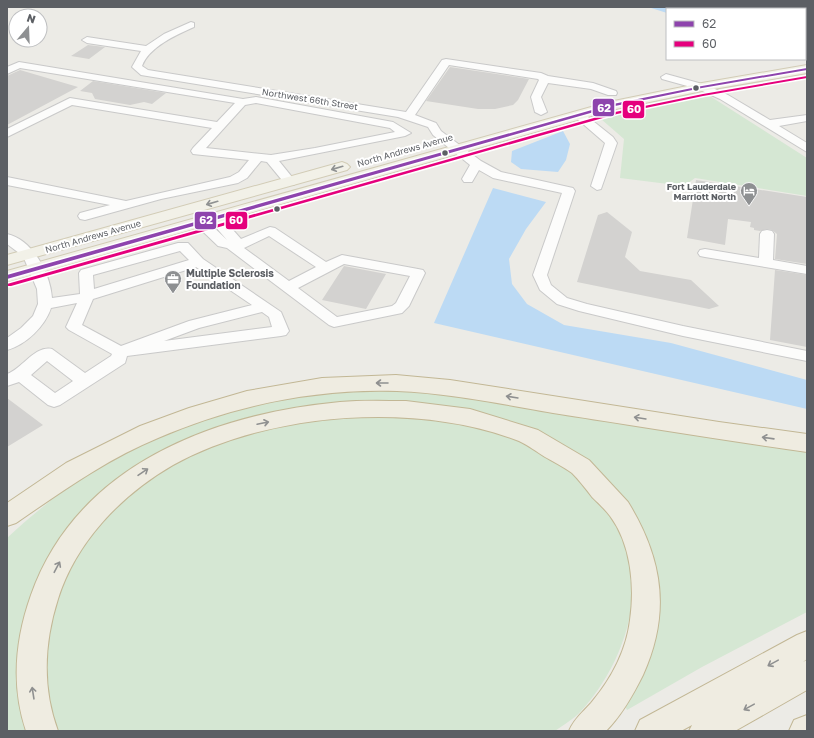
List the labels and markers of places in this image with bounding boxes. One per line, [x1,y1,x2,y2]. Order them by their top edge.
unlabelled marker [691,83,701,93]
unlabelled marker [440,148,450,158]
place label: Fort Lauderdale Marriott North [667,181,737,202]
hotel icon: Fort Lauderdale Marriott North [739,181,759,206]
unlabelled marker [272,204,282,214]
place label: Multiple Sclerosis Foundation [186,267,274,291]
office icon: Multiple Sclerosis Foundation [163,269,183,294]

